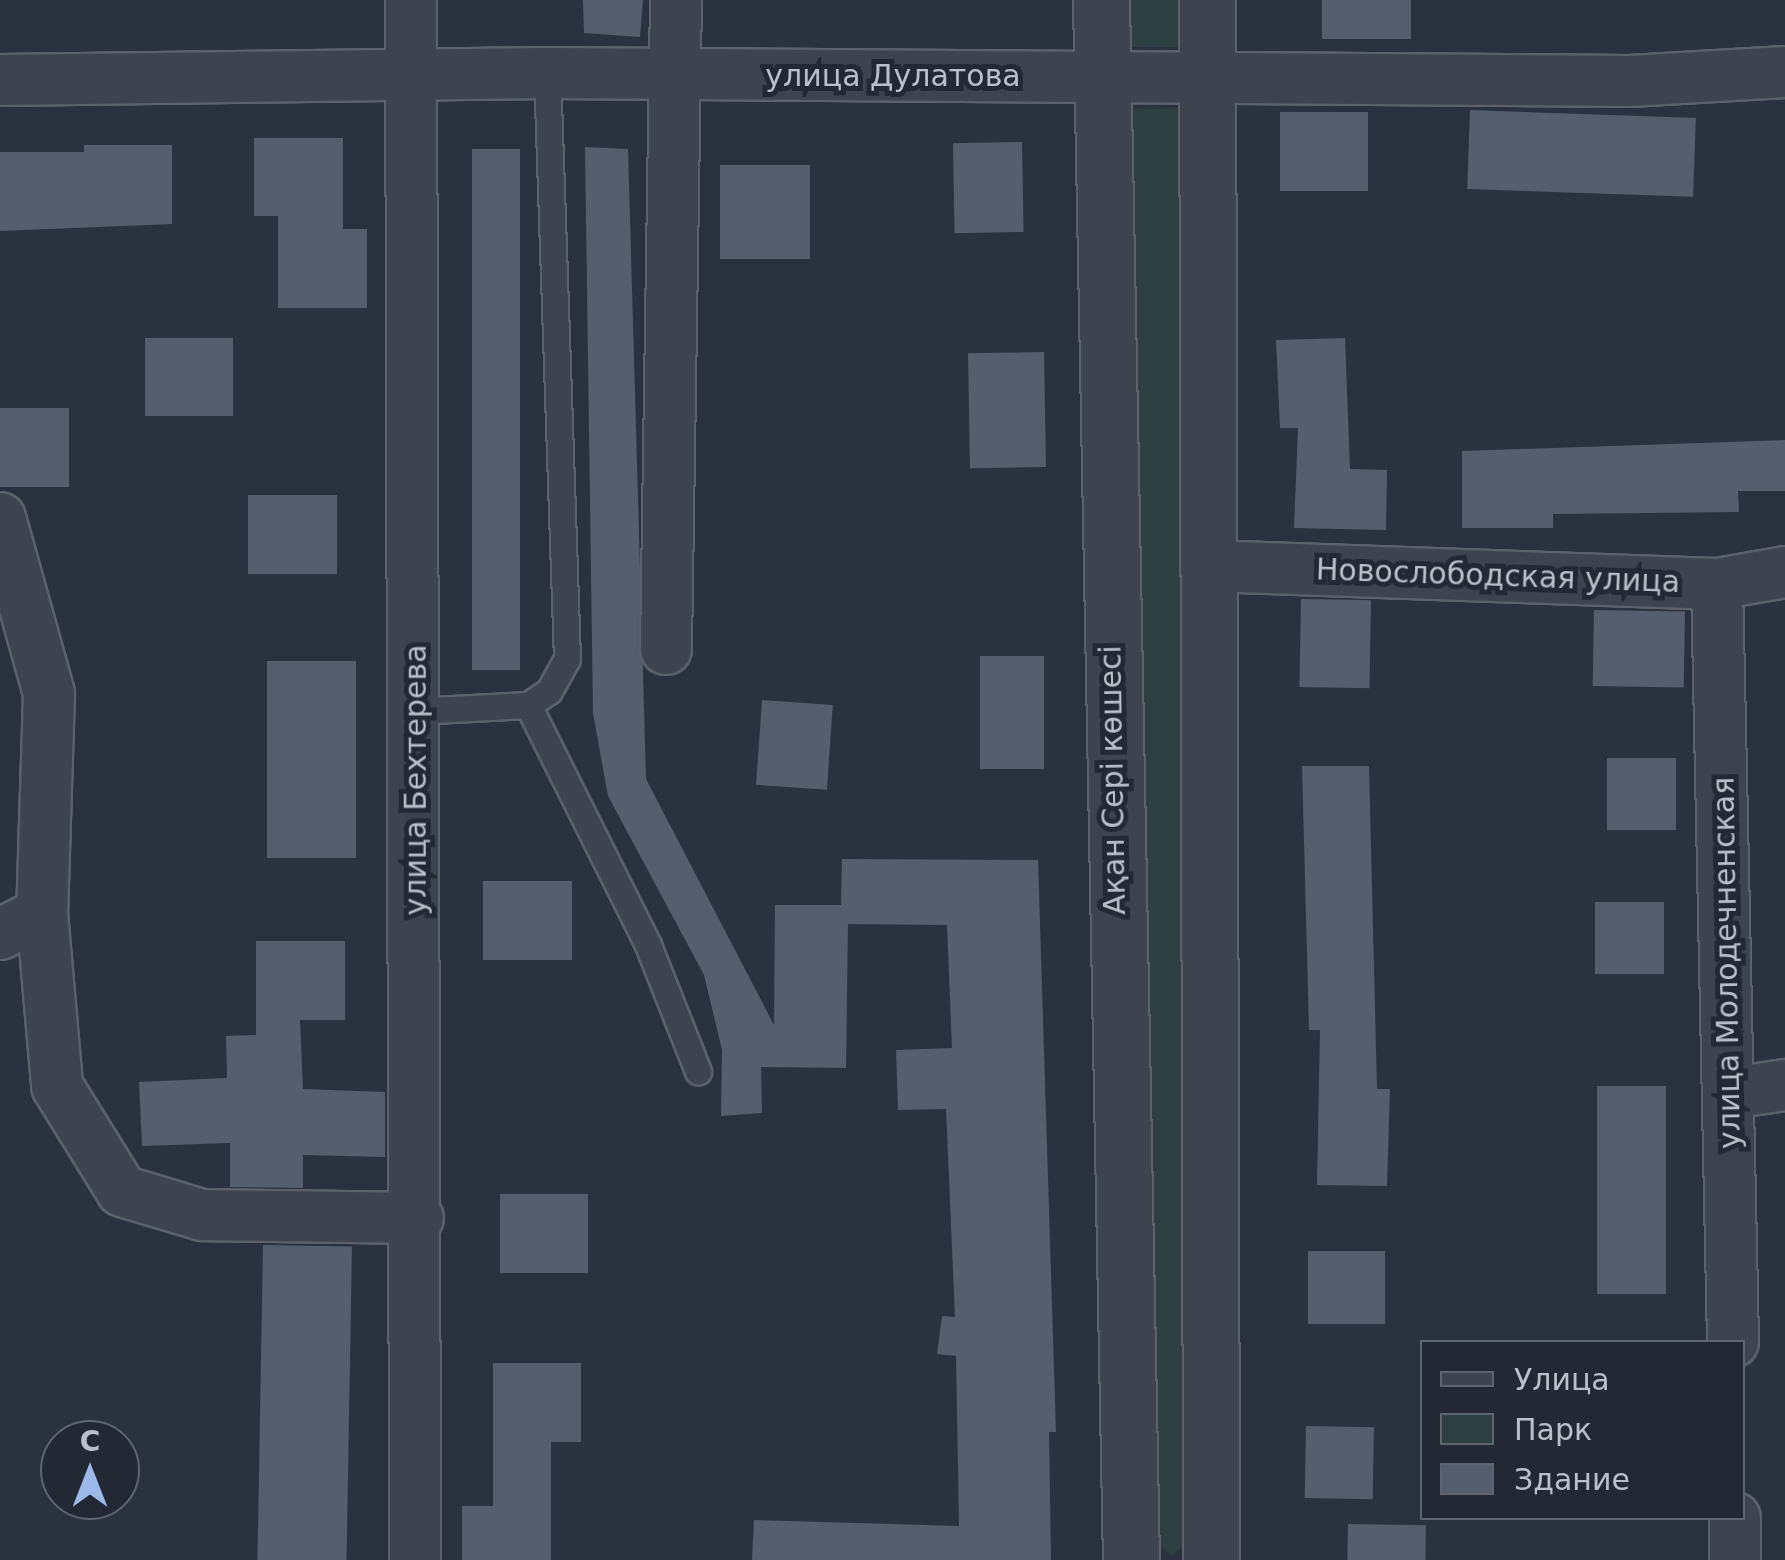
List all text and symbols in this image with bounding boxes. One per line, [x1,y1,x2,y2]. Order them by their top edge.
street label: улица Дулатова [765,58,1021,94]
street label: Новослободская улица [1315,552,1681,600]
street label: улица Бехтерева [398,644,434,916]
street label: Ақан Сері көшесі [1093,645,1133,915]
street label: улица Молодечненская [1706,777,1748,1149]
legend [1420,1340,1745,1520]
text: Улица [1514,1362,1610,1397]
text: Парк [1514,1412,1592,1447]
north arrow [40,1420,140,1520]
text: С [80,1425,100,1458]
text: Здание [1514,1462,1630,1497]

